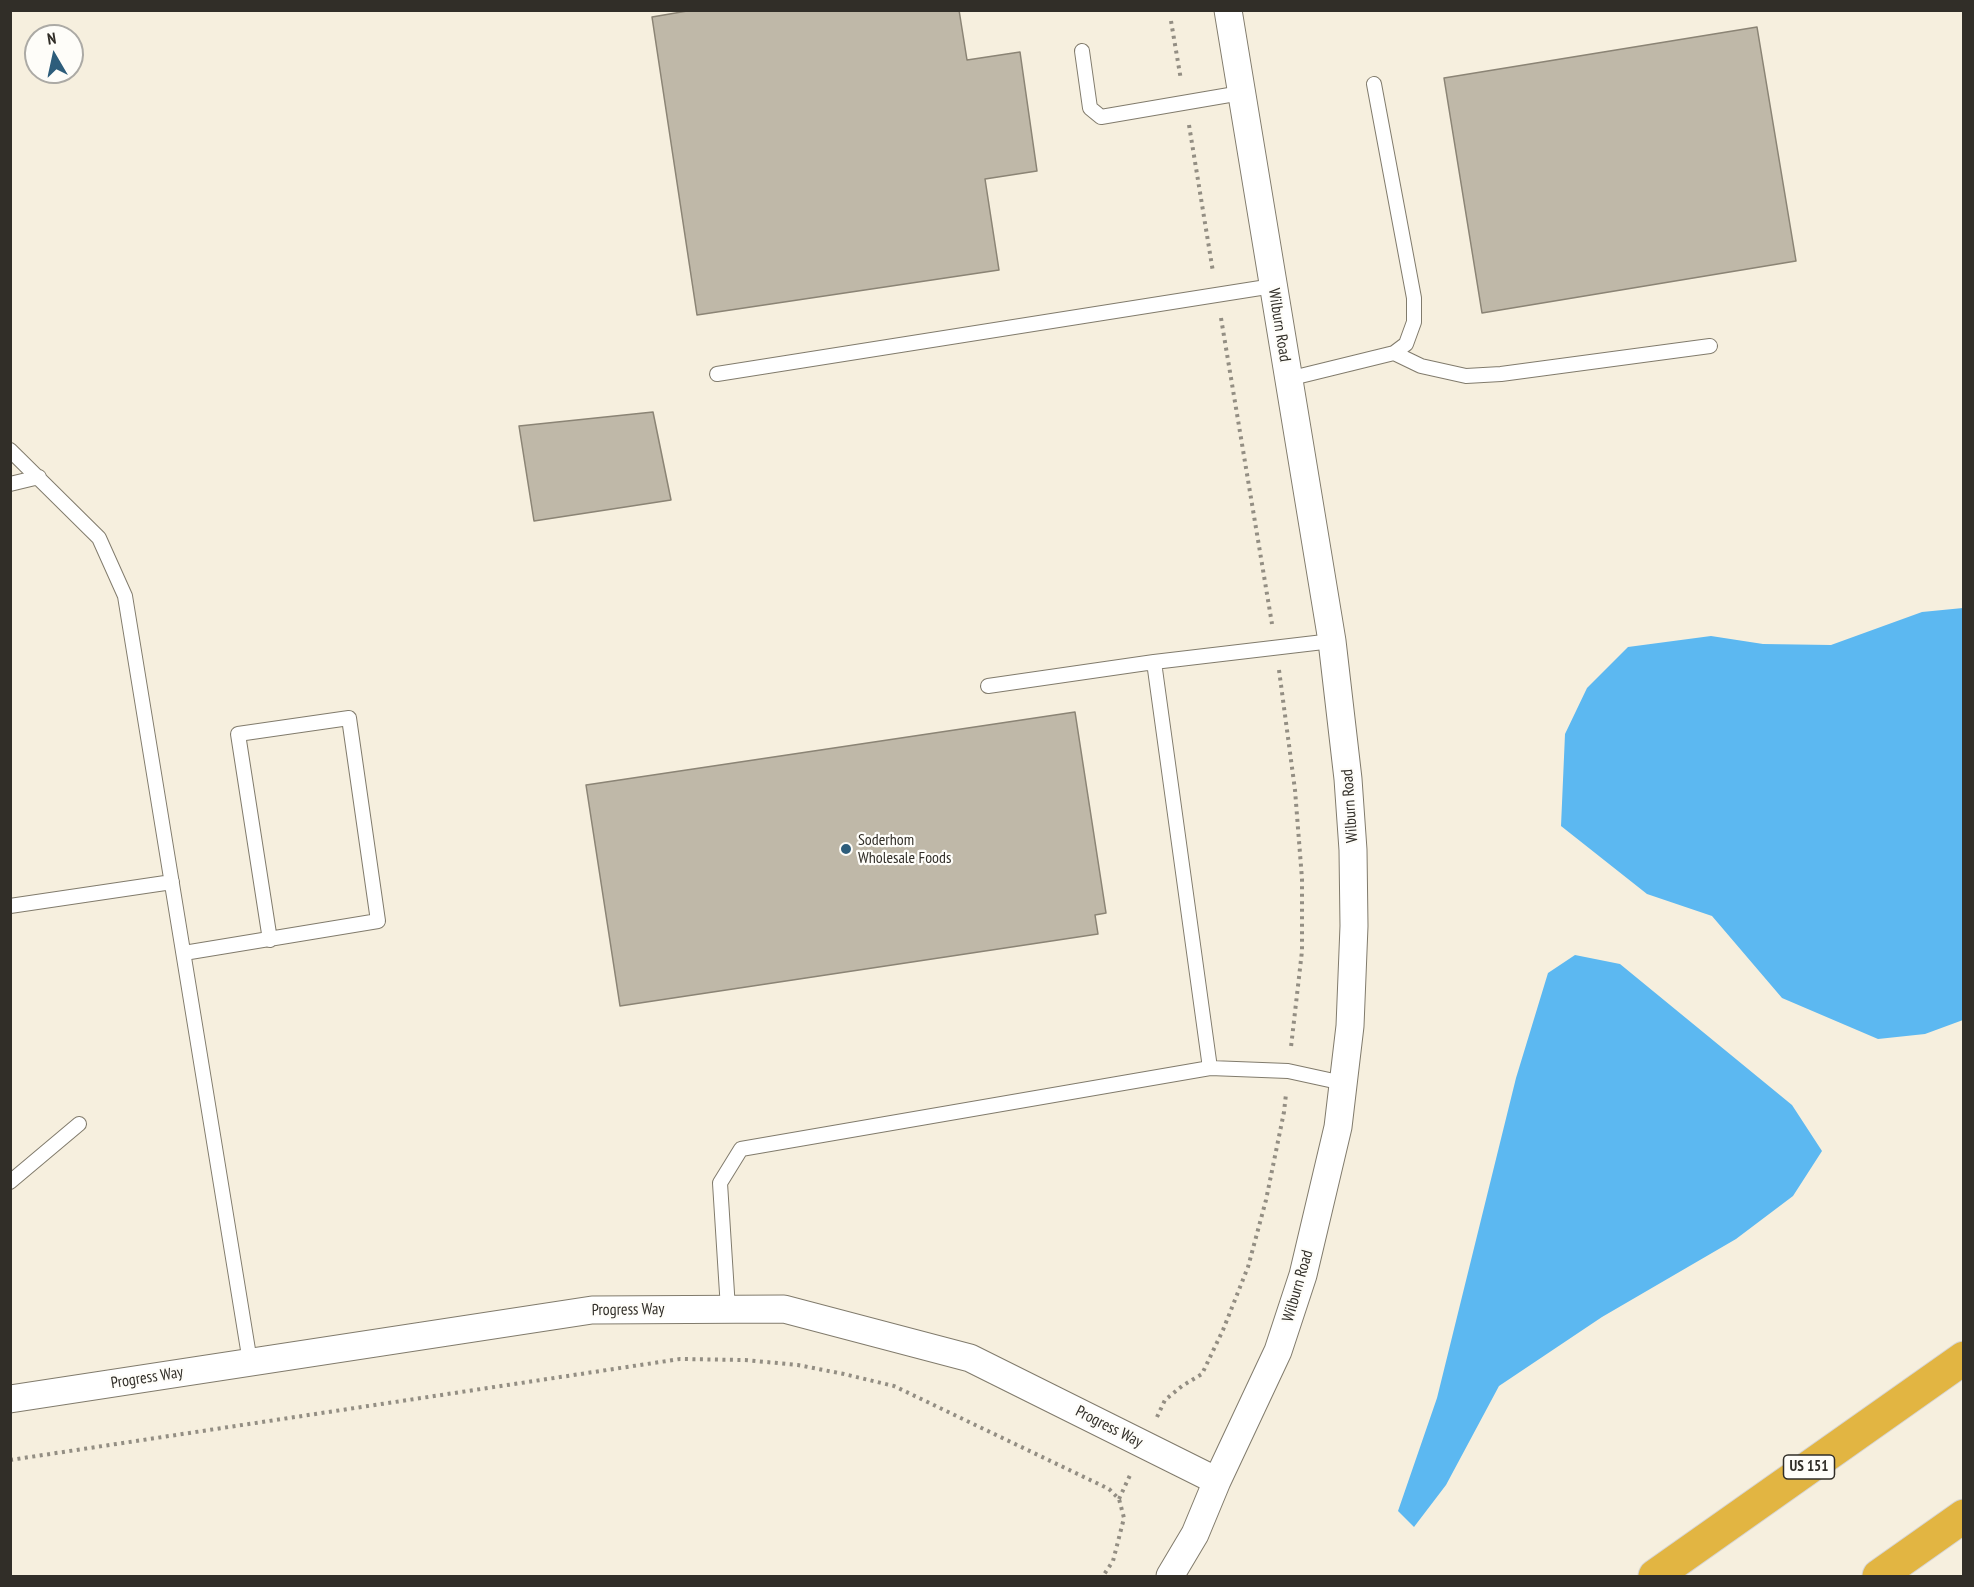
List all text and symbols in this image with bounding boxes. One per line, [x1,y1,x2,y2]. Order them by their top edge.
north arrow [24,24,84,84]
text: N [46,28,57,49]
street label: Wilburn Road [1264,287,1294,363]
street label: Wilburn Road [1338,768,1362,844]
place label: Soderhom Wholesale Foods [858,830,951,868]
marker: Soderhom Wholesale Foods [839,842,853,856]
street label: Wilburn Road [1279,1248,1317,1324]
street label: Progress Way [591,1300,665,1320]
street label: Progress Way [110,1363,184,1393]
street label: Progress Way [1072,1402,1146,1452]
road number: US 151 [1784,1455,1834,1479]

